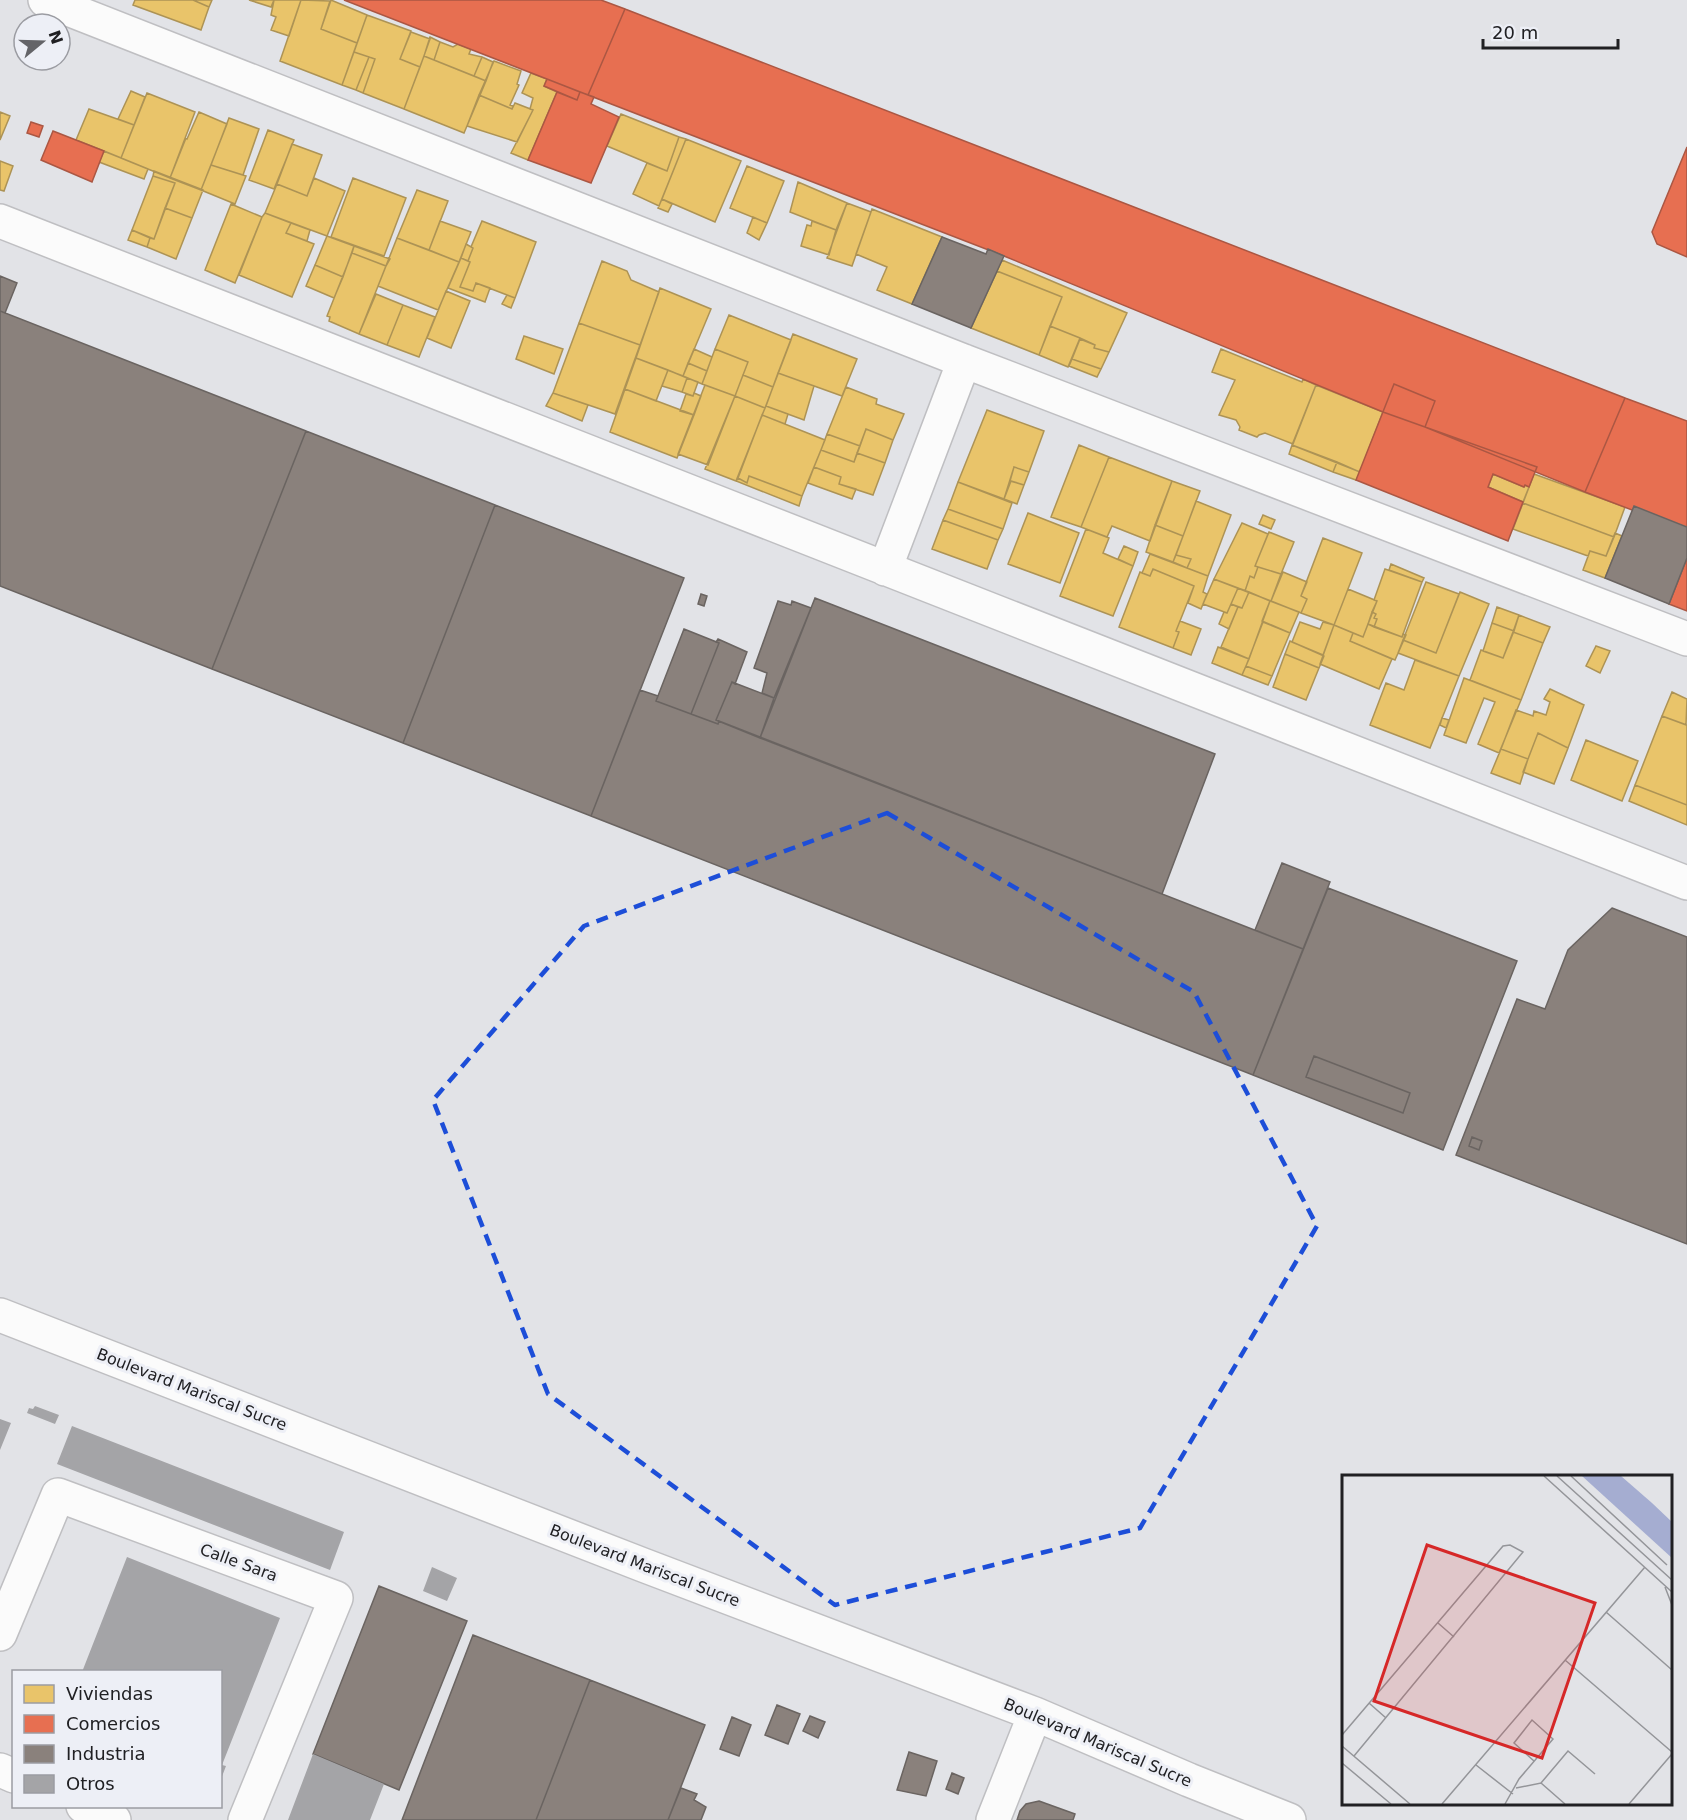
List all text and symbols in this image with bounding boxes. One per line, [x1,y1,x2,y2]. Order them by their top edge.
north arrow [12,12,72,72]
scale bar [1483,12,1618,50]
text: 20 m [1492,22,1538,43]
text: N [45,28,67,47]
street label: Boulevard Mariscal Sucre [94,1344,290,1435]
inset map [1342,1475,1672,1805]
street label: Boulevard Mariscal Sucre [547,1520,743,1611]
street label: Calle Sara [197,1540,280,1585]
legend [12,1670,222,1808]
text: Viviendas [66,1683,153,1704]
street label: Boulevard Mariscal Sucre [1001,1694,1195,1791]
text: Comercios [66,1713,160,1734]
text: Industria [66,1743,145,1764]
text: Otros [66,1773,115,1794]

